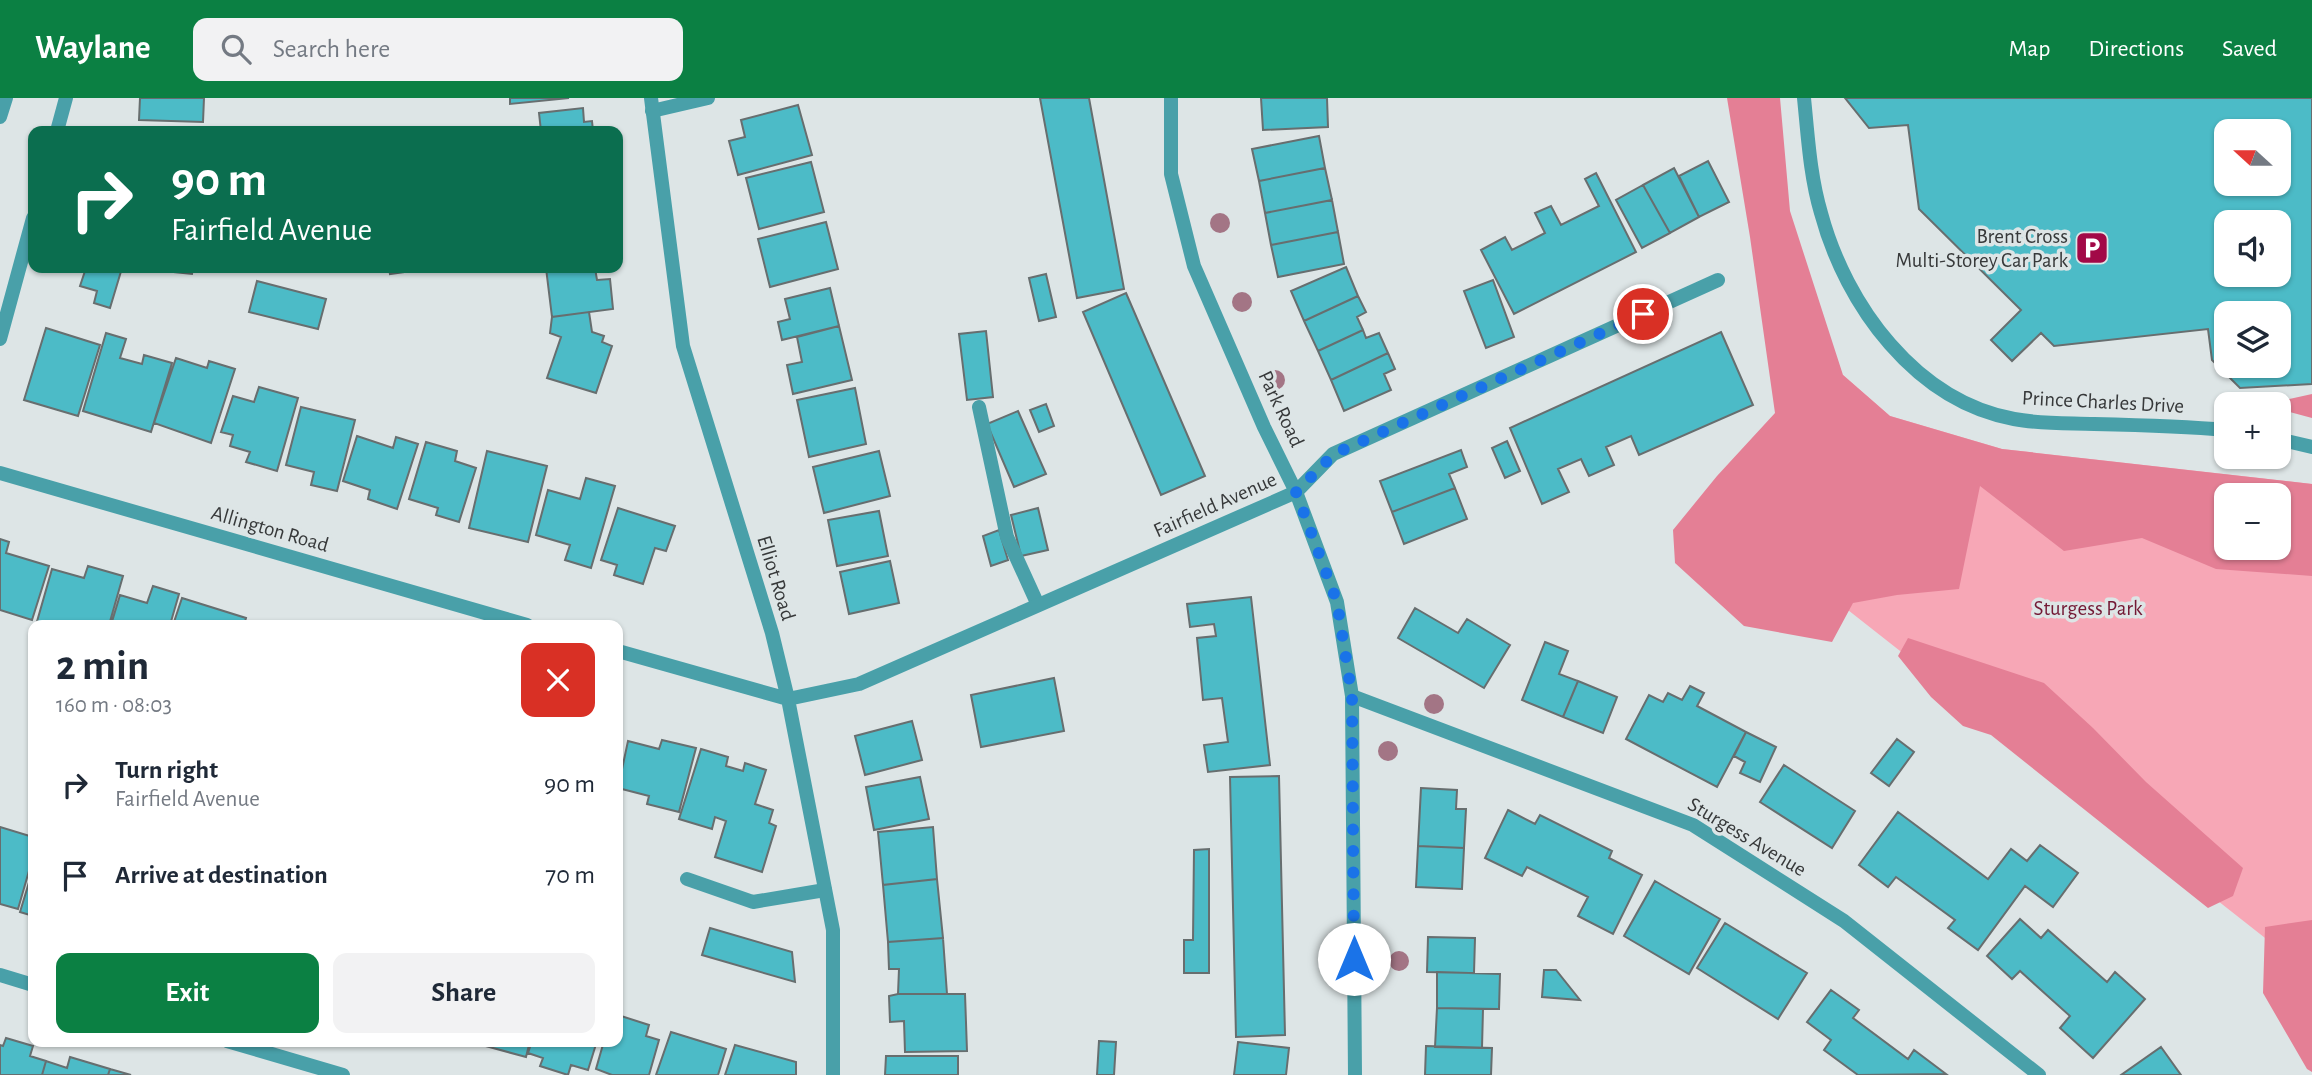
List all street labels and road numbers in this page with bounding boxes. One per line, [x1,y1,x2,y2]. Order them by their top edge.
street label: Park Road [1254,368,1308,450]
street label: Prince Charles Drive [2021,387,2185,417]
street label: Fairfield Avenue [1150,469,1280,541]
street label: Allington Road [209,502,331,556]
street label: Elliot Road [753,533,799,623]
street label: Sturgess Avenue [1684,793,1810,881]

